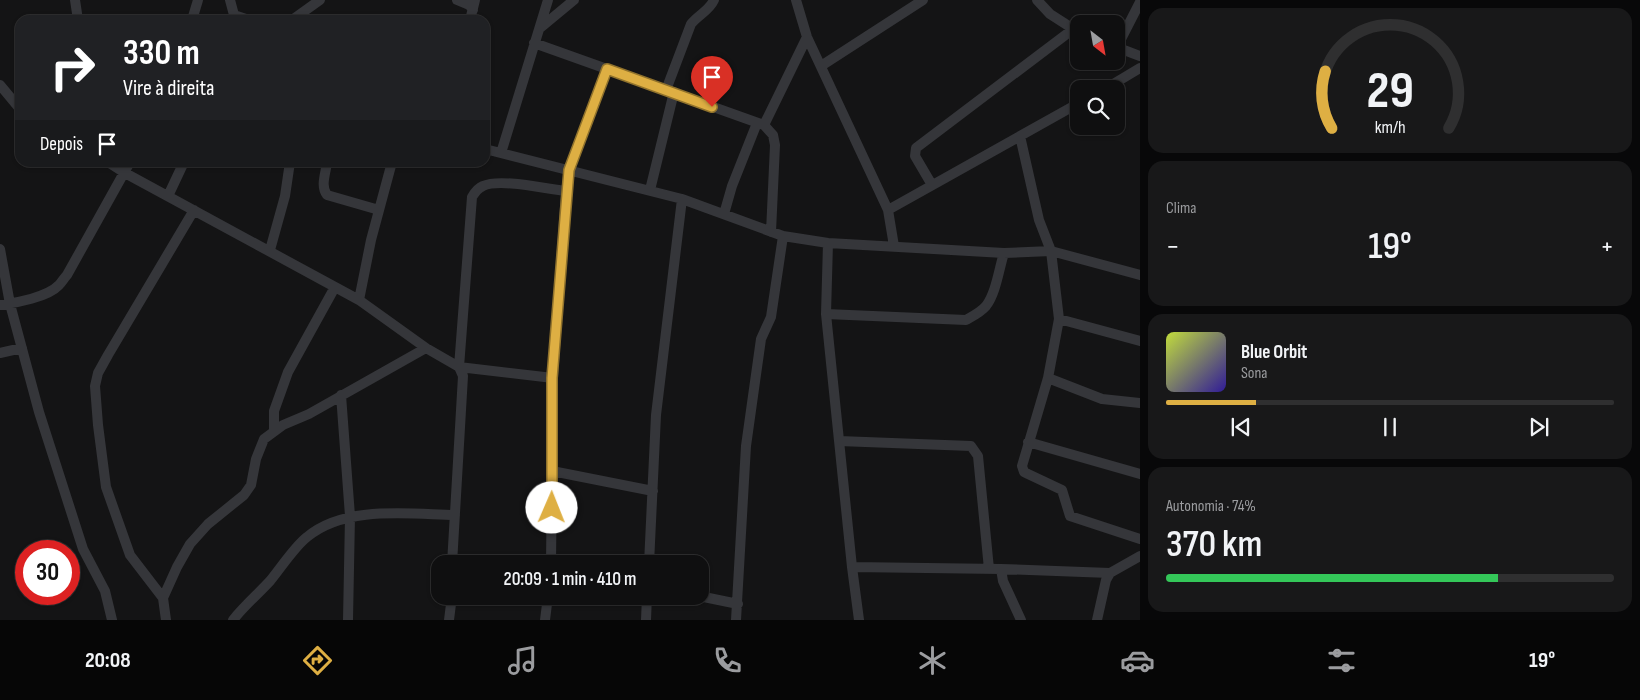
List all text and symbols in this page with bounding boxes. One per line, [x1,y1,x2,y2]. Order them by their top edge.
north arrow [1070,15,1125,70]
map controls [1070,15,1125,135]
text: 330 m [123,32,200,75]
icon: right [40,35,105,100]
pin [691,56,733,107]
text: 29 [1366,60,1414,123]
icon: arrive [698,63,726,91]
text: Vire à direita [123,75,215,102]
button: search [1070,80,1125,135]
text: km/h [1375,117,1405,138]
icon: arrive [93,130,121,158]
text: Depois [40,133,83,156]
text: Clima [1166,199,1196,218]
text: 19° [1368,224,1412,269]
text: − [1166,230,1180,263]
text: + [1600,230,1614,263]
text: Blue Orbit [1241,341,1307,364]
text: Sona [1241,364,1268,383]
icon: previous [1227,413,1255,441]
icon: pause [1376,413,1404,441]
icon: next [1525,413,1553,441]
position arrow [525,481,577,533]
text: Autonomia · 74% [1166,497,1256,516]
text: 370 km [1166,522,1262,567]
speed limit sign: 30 [15,540,80,605]
text: 20:09 · 1 min · 410 m [504,568,636,591]
icon: directions [300,643,335,678]
icon: music [505,643,540,678]
icon: phone [710,643,745,678]
icon: climate [915,643,950,678]
icon: car [1120,643,1155,678]
icon: filters [1324,643,1359,678]
text: 20:08 [85,647,131,674]
text: 19° [1529,647,1555,674]

